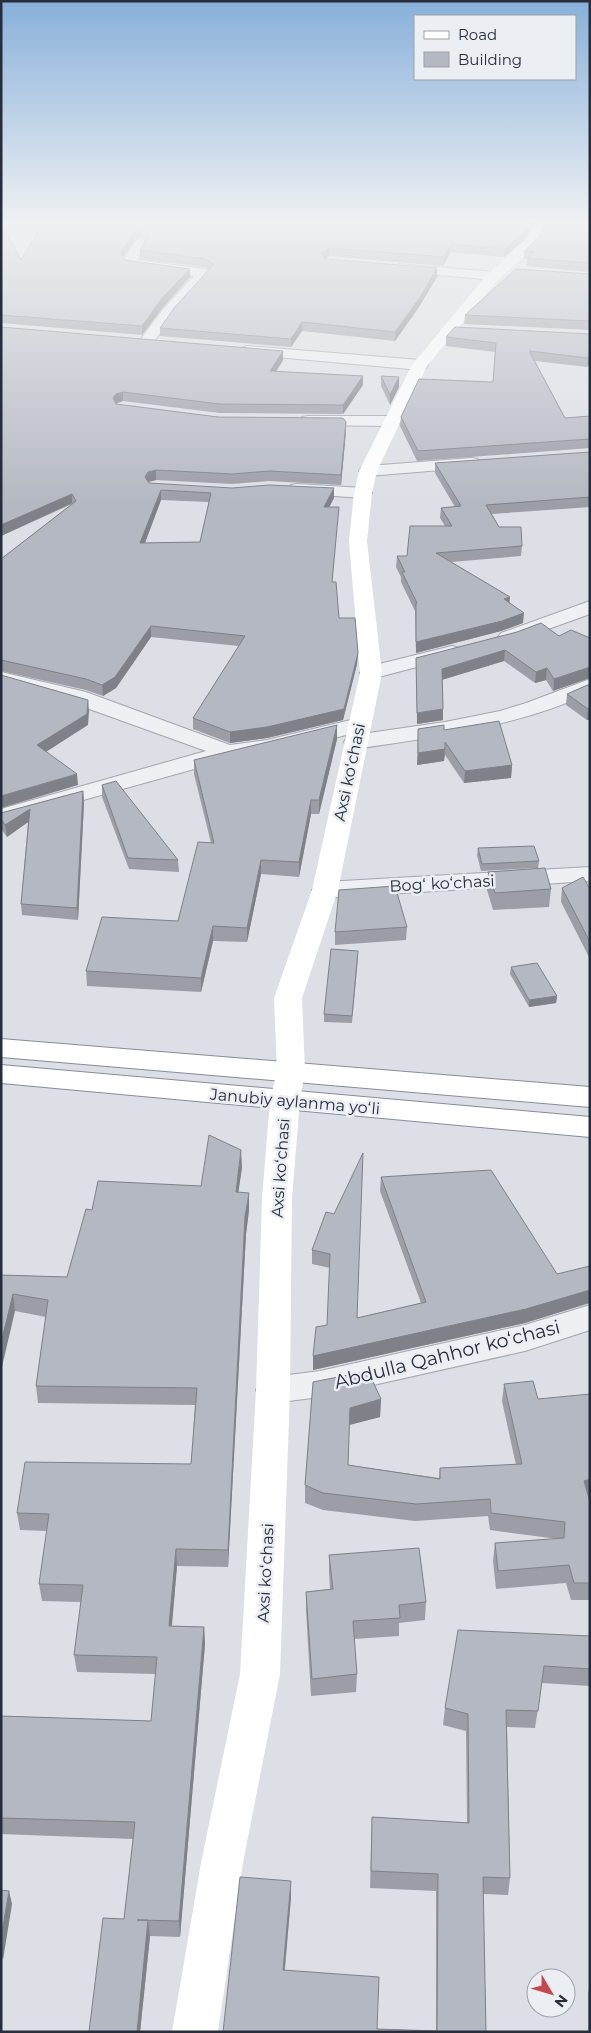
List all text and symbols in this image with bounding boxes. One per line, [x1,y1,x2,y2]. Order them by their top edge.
legend [414,15,576,80]
text: Road [458,25,497,44]
text: Building [458,50,522,69]
street label: Axsi koʻchasi [330,721,369,823]
street label: Bogʻ koʻchasi [389,871,495,896]
street label: Janubiy aylanma yoʻli [208,1085,381,1118]
street label: Axsi koʻchasi [268,1118,293,1218]
street label: Abdulla Qahhor koʻchasi [332,1315,562,1394]
street label: Axsi koʻchasi [253,1523,278,1623]
north arrow [526,1968,576,2018]
text: N [551,1991,572,2011]

